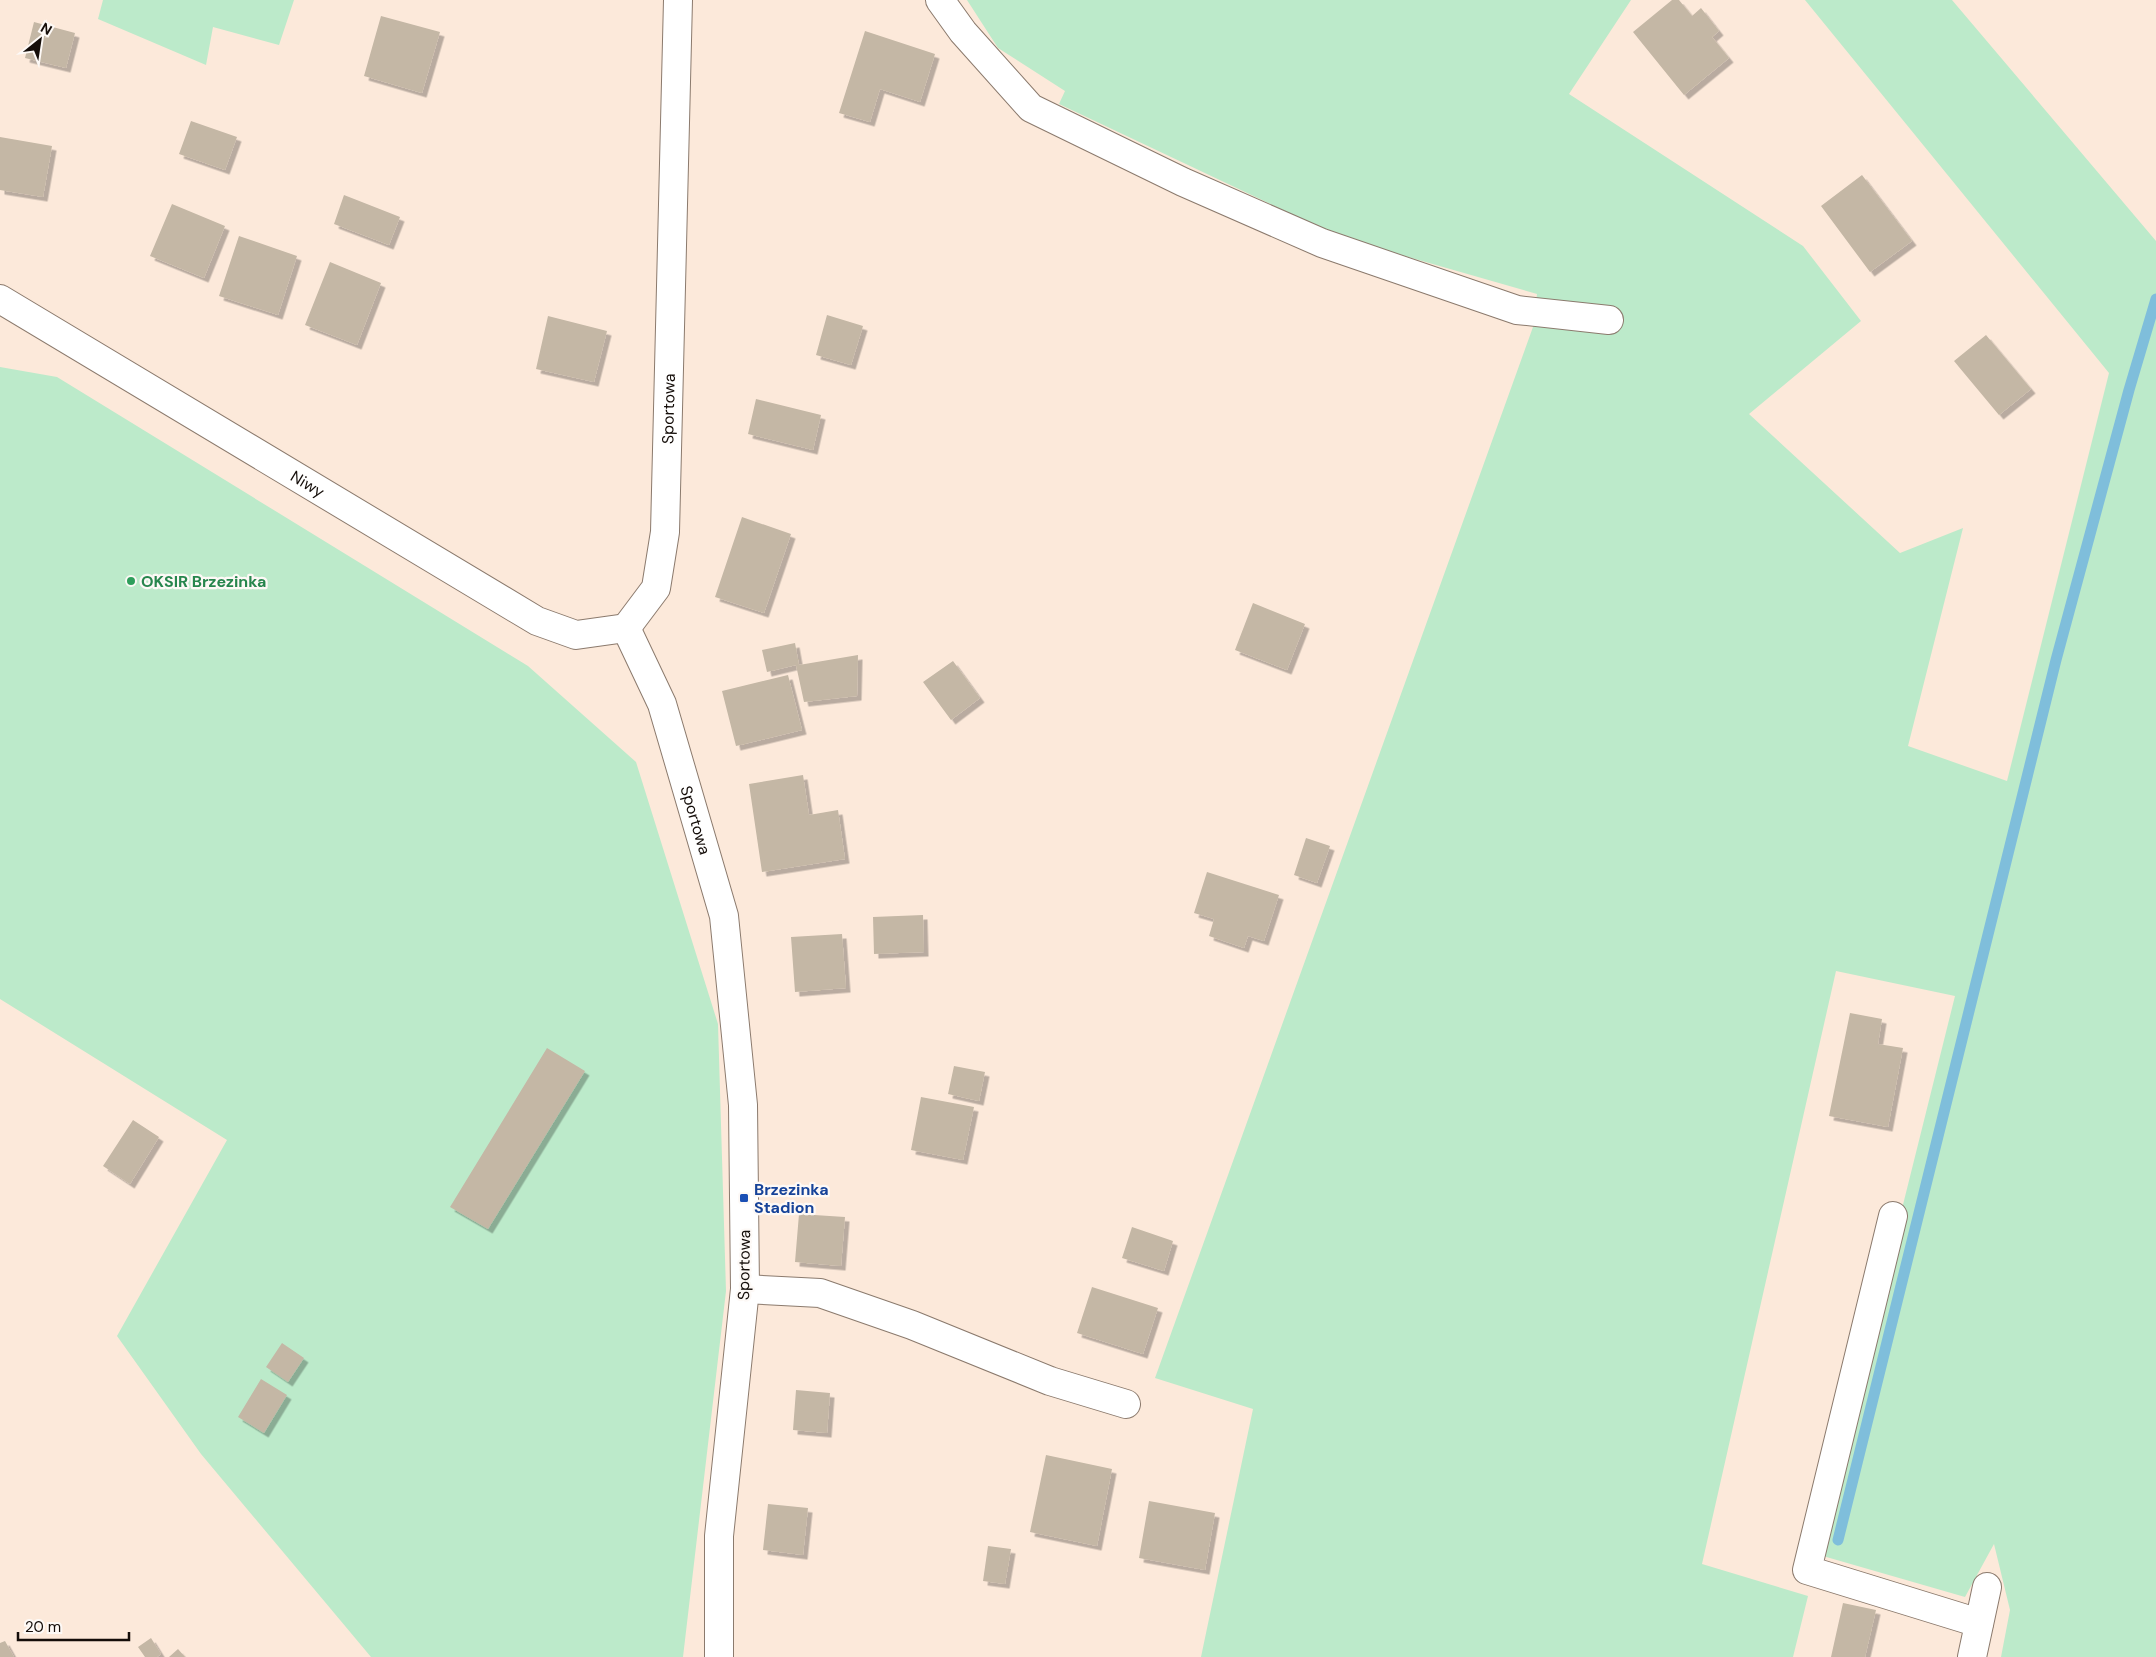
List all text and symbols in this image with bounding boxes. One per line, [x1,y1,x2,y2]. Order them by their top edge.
north arrow [15,15,65,65]
text: N [38,18,55,39]
street label: Sportowa [657,373,679,444]
street label: Niwy [287,465,329,502]
place label: OKSIR Brzezinka [141,571,267,592]
marker: OKSIR Brzezinka [125,575,137,587]
street label: Sportowa [676,783,716,857]
place label: Brzezinka Stadion [754,1179,829,1218]
marker: Brzezinka Stadion [738,1192,750,1204]
street label: Sportowa [733,1230,755,1300]
scale bar [18,1610,129,1642]
text: 20 m [25,1617,61,1637]

